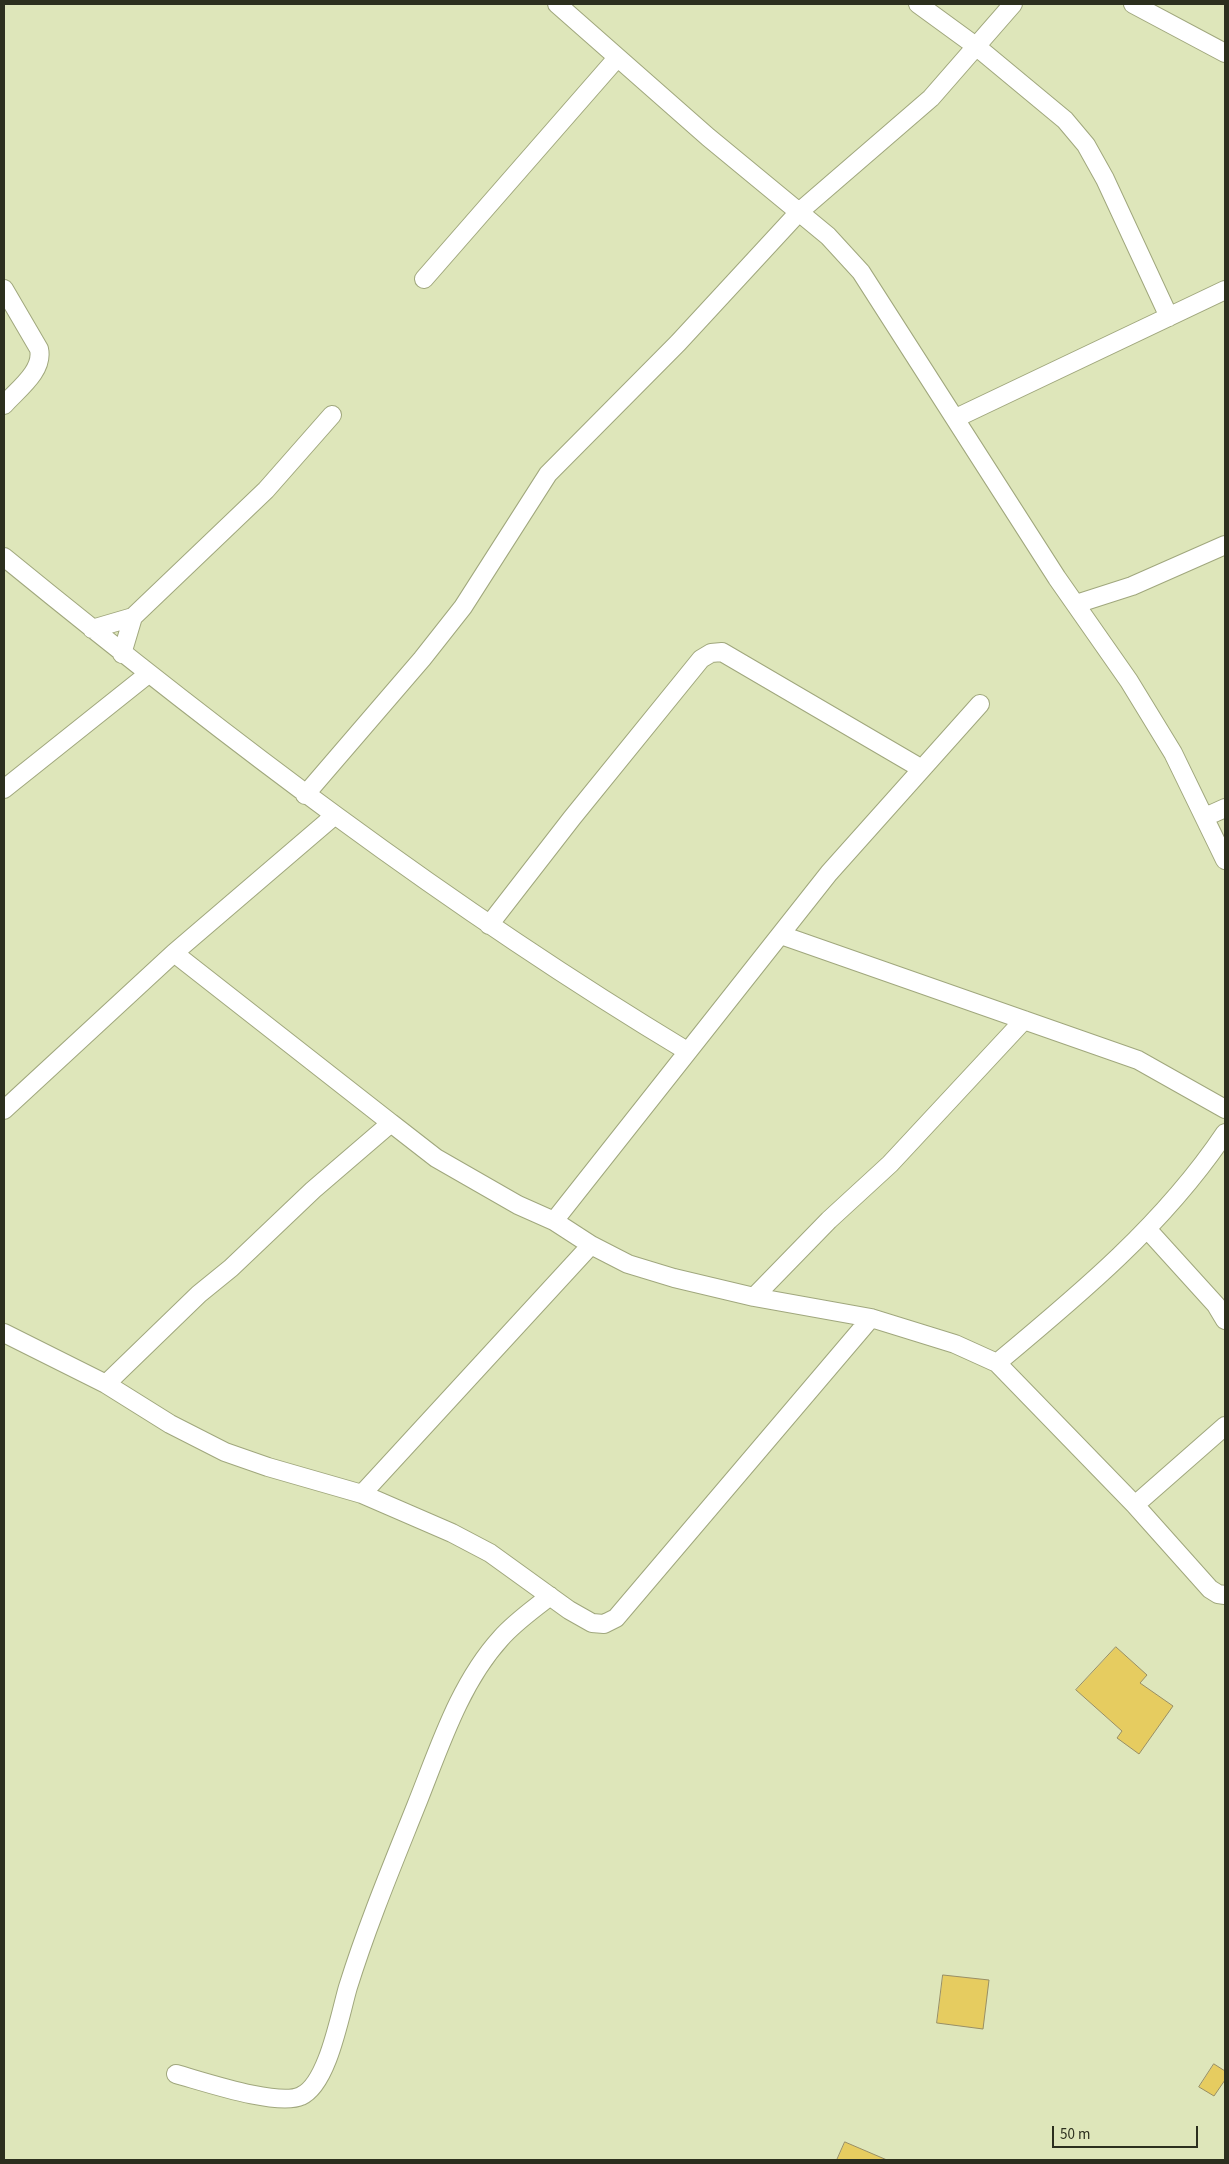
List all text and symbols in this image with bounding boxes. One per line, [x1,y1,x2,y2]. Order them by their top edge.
scale bar [1054,2116,1200,2148]
text: 50 m [1060,2124,1090,2145]

